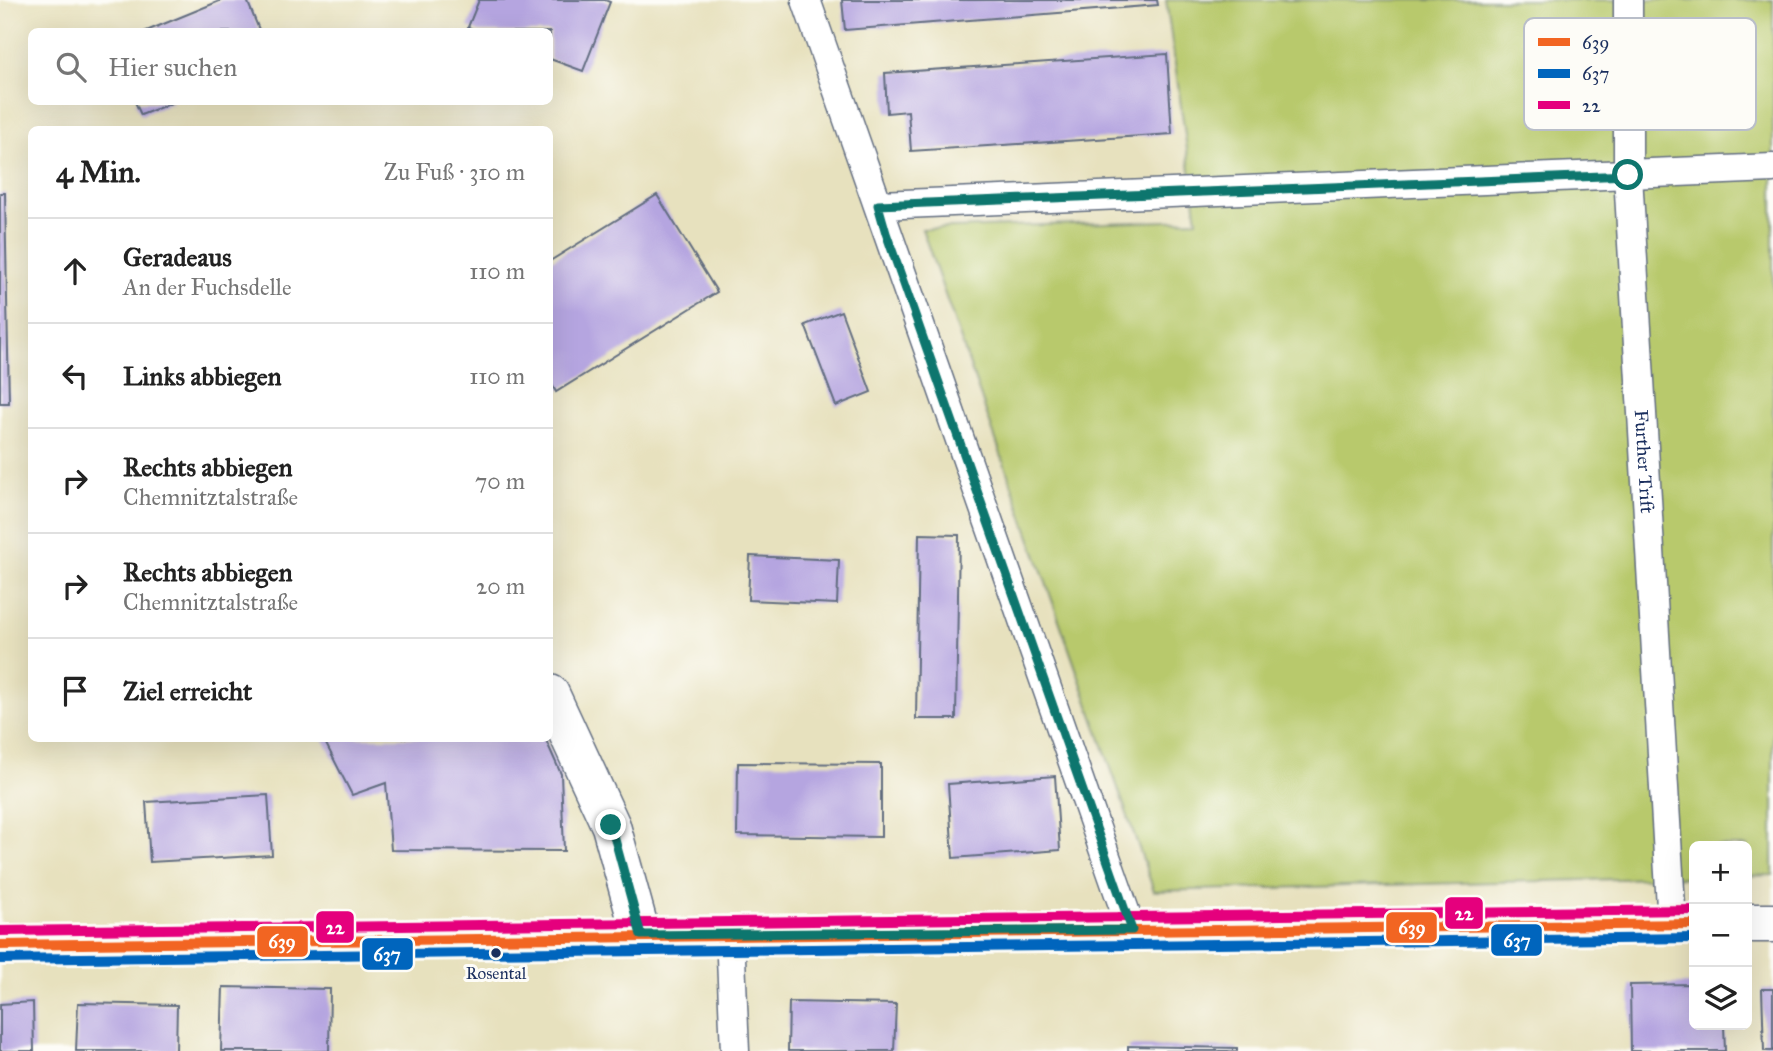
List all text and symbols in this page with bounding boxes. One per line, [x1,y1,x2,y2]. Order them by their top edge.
legend [1524,18,1756,130]
search box [28,28,553,105]
text: 639 [1582,31,1610,54]
icon: search [52,48,90,86]
text: Hier suchen [108,51,237,83]
text: 637 [1582,62,1609,85]
text: 22 [1582,94,1601,117]
text: 4 Min. [56,154,141,190]
text: Zu Fuß · 310 m [384,158,525,186]
route start [1612,159,1643,190]
text: Geradeaus [123,241,232,273]
icon: ahead [56,252,94,290]
text: 110 m [469,257,525,285]
text: An der Fuchsdelle [123,273,292,301]
icon: left [56,357,94,395]
text: Links abbiegen [123,360,282,392]
text: 110 m [469,362,525,390]
street label: Further Trift [1630,409,1659,514]
text: Rechts abbiegen [123,451,293,483]
icon: right [56,462,94,500]
text: 70 m [475,467,525,495]
text: Chemnitztalstraße [123,483,298,511]
text: Rechts abbiegen [123,556,293,588]
icon: right [56,567,94,605]
text: 20 m [476,572,525,600]
text: Chemnitztalstraße [123,588,298,616]
icon: arrive [56,672,94,710]
text: Ziel erreicht [123,675,252,707]
route end [595,809,626,840]
map controls [1689,841,1752,1030]
button: + [1689,841,1752,904]
line badge: 22 [1444,896,1484,930]
text: 22 [1455,902,1474,925]
button: − [1689,904,1752,967]
line badge: 22 [315,910,355,944]
line badge: 639 [1385,911,1438,944]
text: 22 [326,916,345,939]
text: 639 [1398,916,1426,940]
line badge: 637 [1490,923,1543,957]
line badge: 639 [256,925,309,958]
text: 637 [1503,929,1531,953]
text: 639 [268,930,296,954]
line badge: 637 [361,937,414,971]
text: 637 [373,943,401,967]
marker: Rosental [489,946,503,960]
place label: Rosental [466,963,527,984]
button: layers [1689,967,1752,1030]

